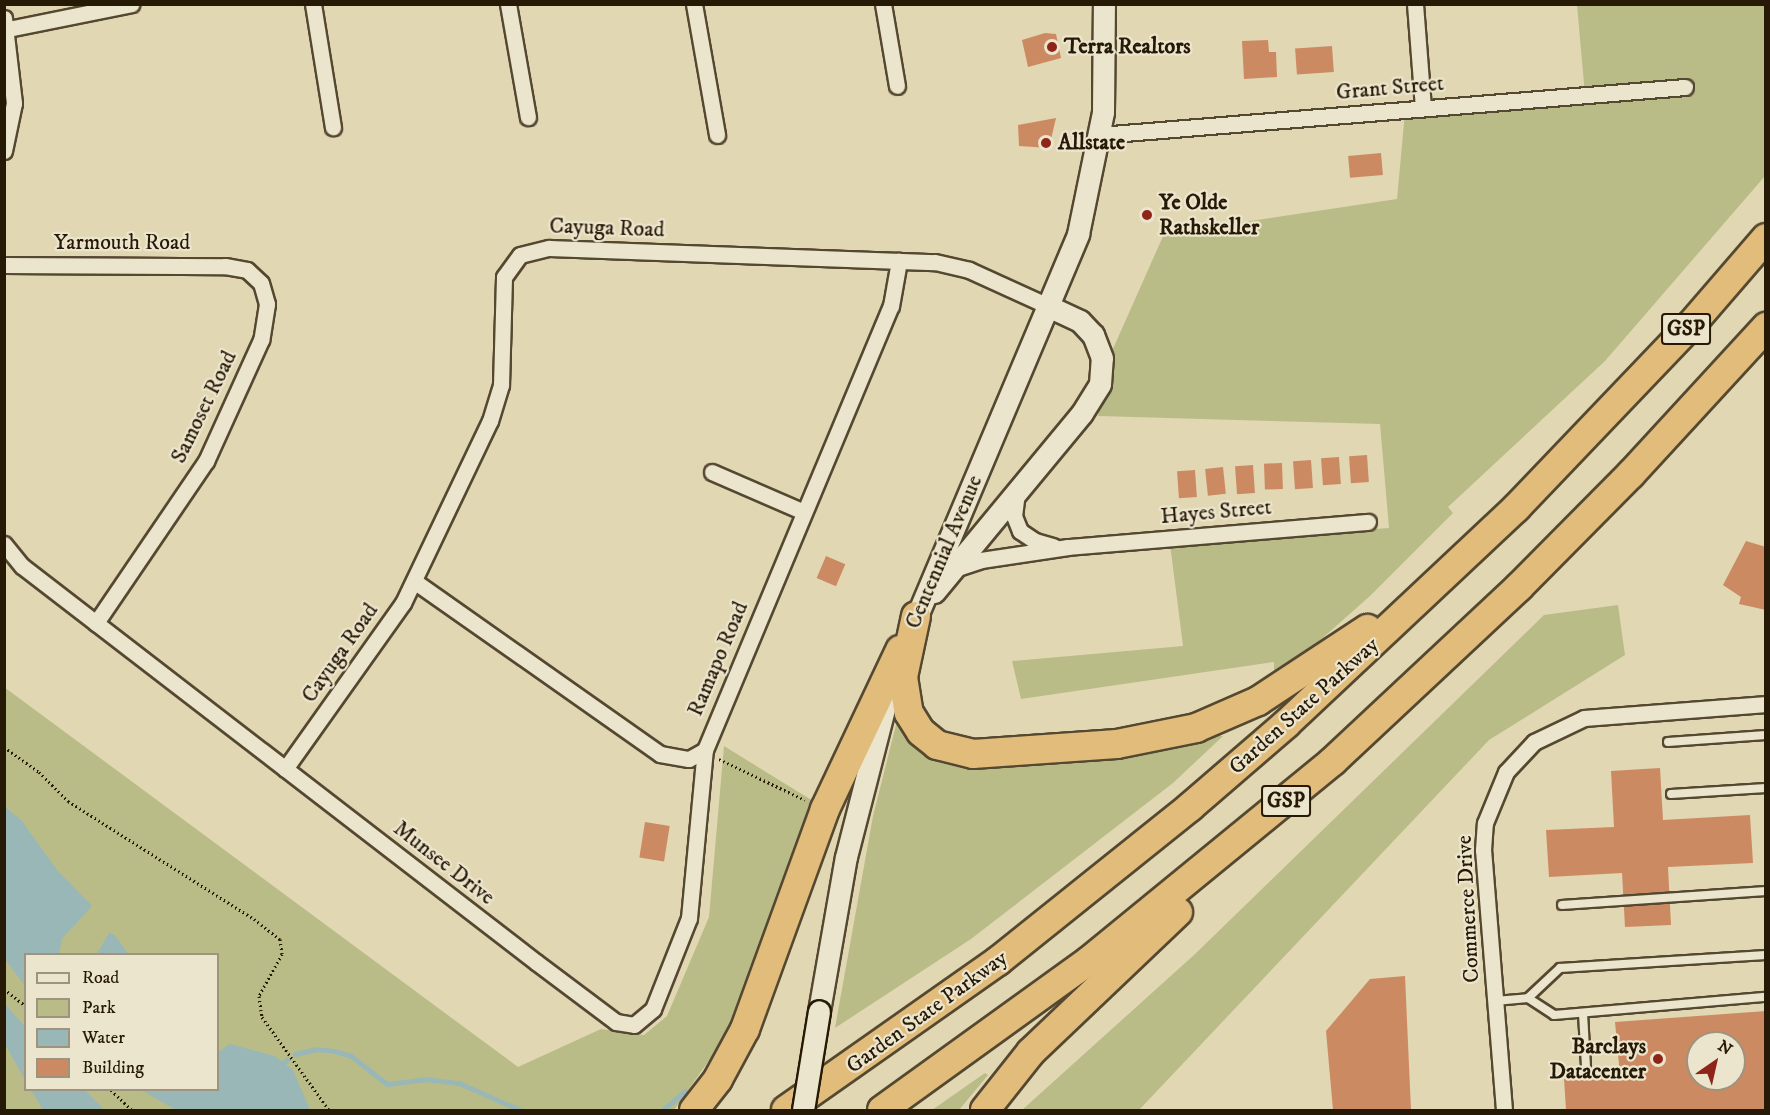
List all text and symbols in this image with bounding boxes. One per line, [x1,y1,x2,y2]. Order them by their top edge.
place label: Terra Realtors [1064,34,1191,60]
marker: Terra Realtors [1045,40,1059,54]
street label: Grant Street [1335,70,1445,106]
place label: Allstate [1058,130,1125,156]
marker: Allstate [1039,136,1053,150]
place label: Ye Olde Rathskeller [1159,189,1259,240]
marker: Ye Olde Rathskeller [1140,208,1154,222]
street label: Cayuga Road [549,213,665,243]
street label: Yarmouth Road [54,230,190,256]
road number: GSP [1660,311,1712,347]
street label: Samoset Road [165,346,243,468]
street label: Centennial Avenue [900,471,988,633]
street label: Hayes Street [1159,494,1273,530]
street label: Cayuga Road [296,598,384,708]
street label: Ramapo Road [682,598,754,720]
street label: Garden State Parkway [1224,632,1384,780]
road number: GSP [1260,783,1312,819]
street label: Munsee Drive [388,815,500,911]
street label: Commerce Drive [1451,834,1485,984]
street label: Garden State Parkway [841,945,1013,1079]
legend [24,953,219,1091]
text: Road [82,967,119,989]
text: Park [82,997,116,1019]
text: Water [82,1027,125,1049]
north arrow [1686,1031,1746,1091]
place label: Barclays Datacenter [1550,1033,1646,1084]
text: N [1714,1036,1736,1060]
marker: Barclays Datacenter [1651,1052,1665,1066]
text: Building [82,1057,144,1079]

